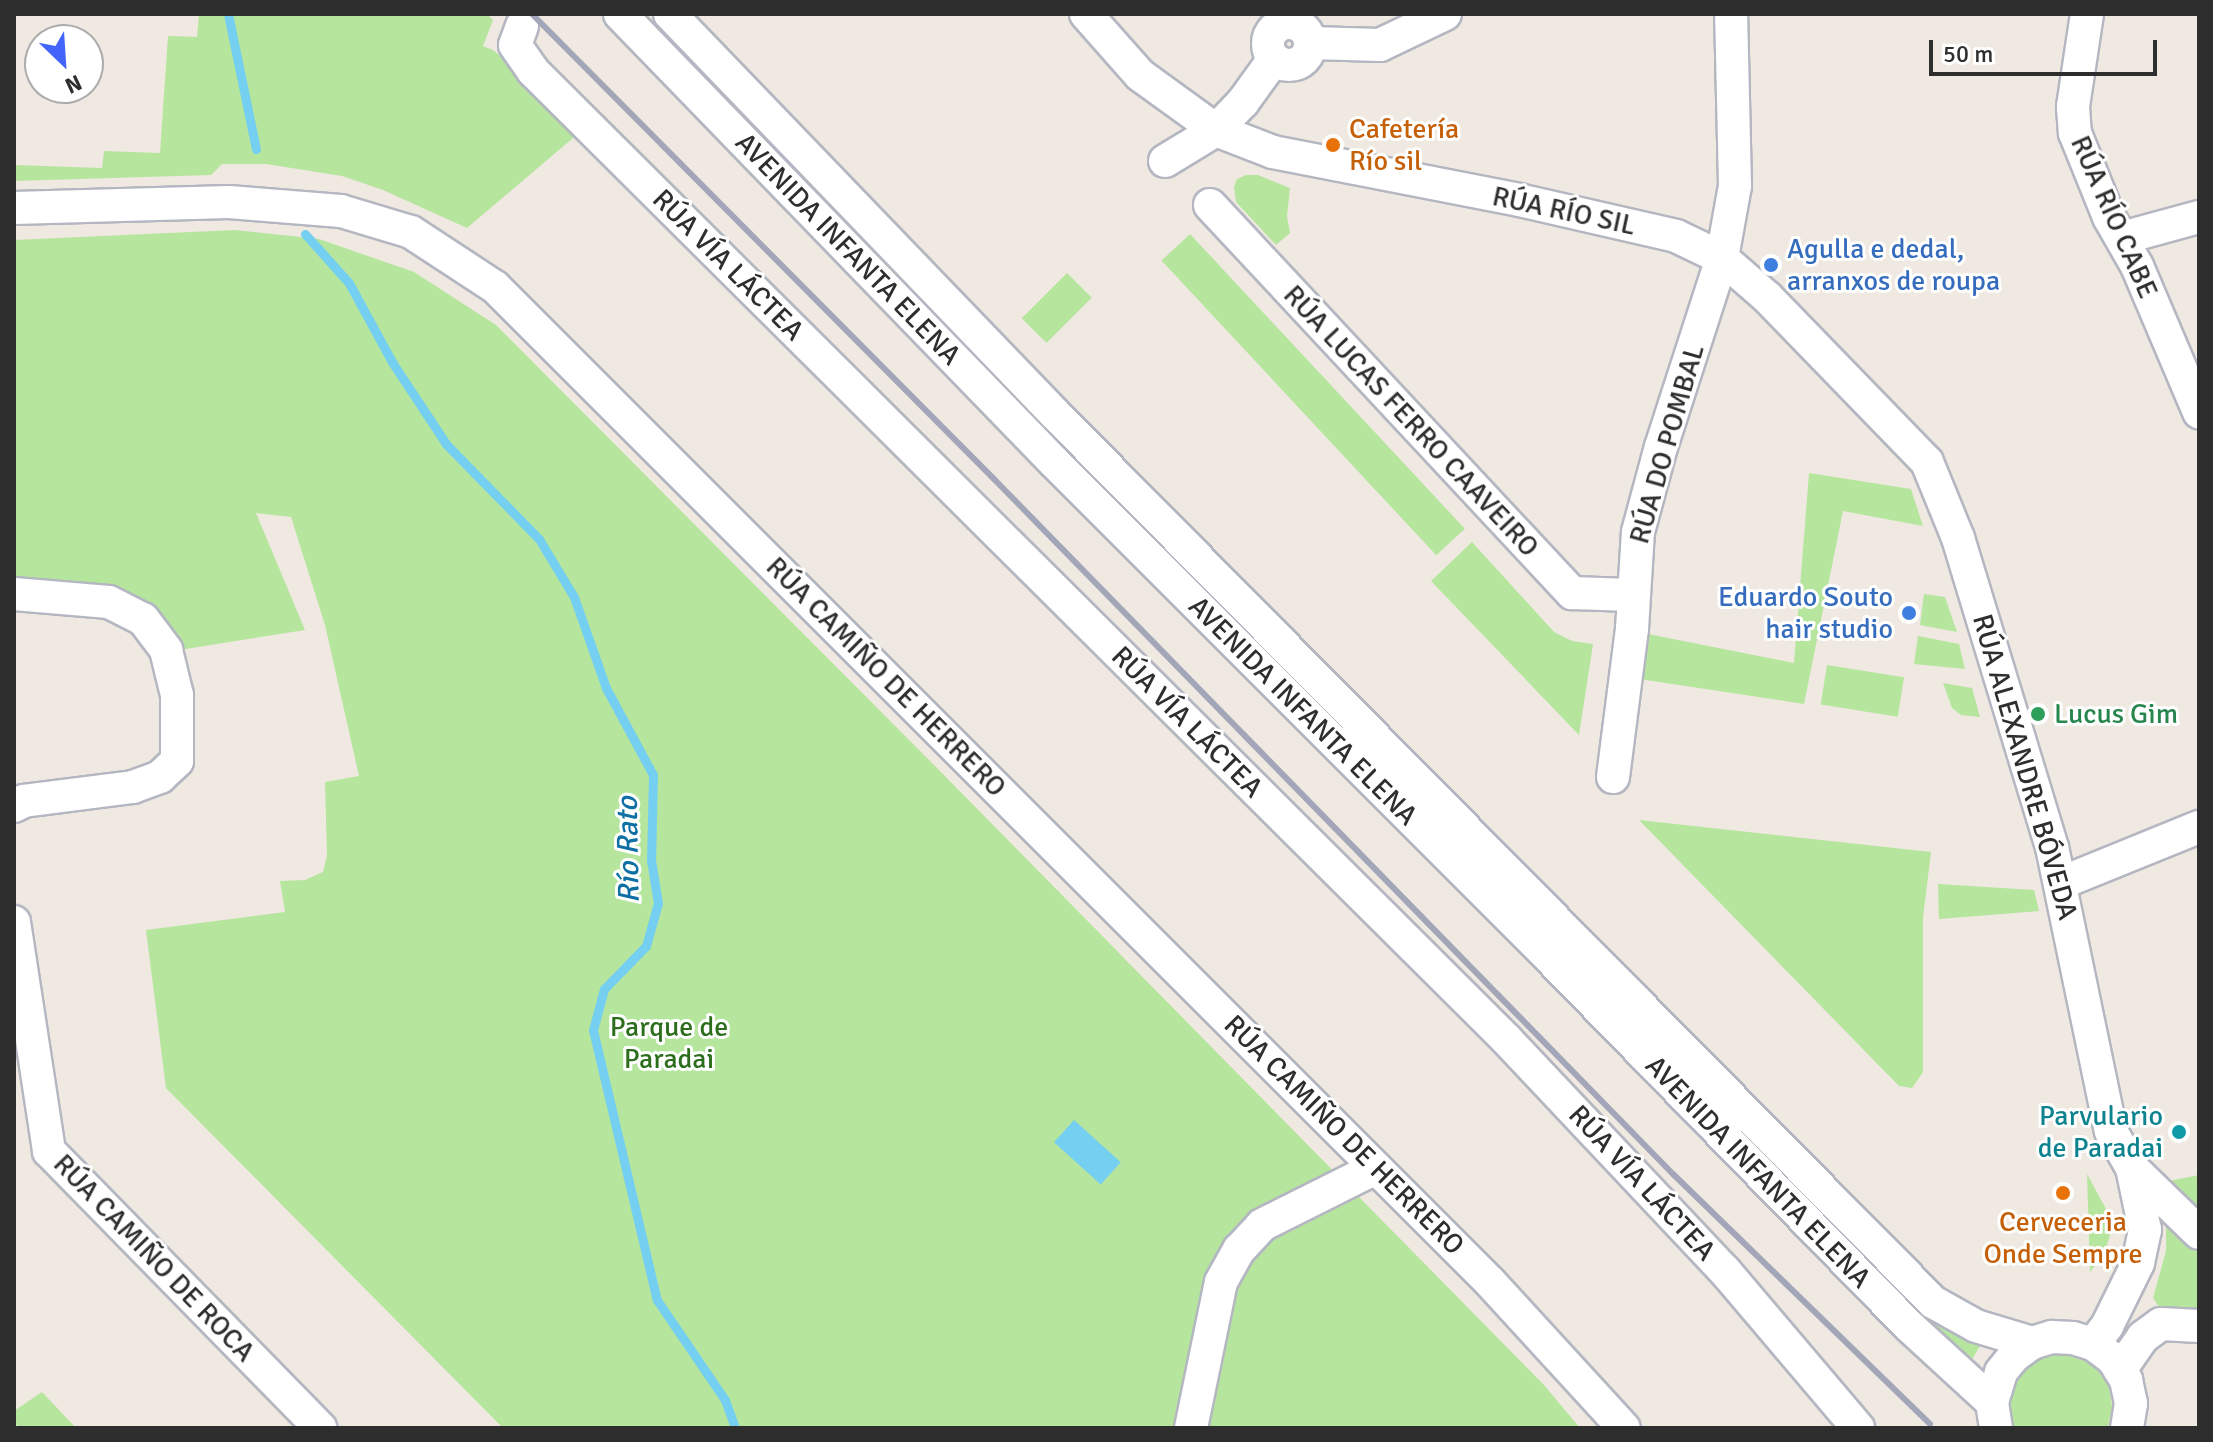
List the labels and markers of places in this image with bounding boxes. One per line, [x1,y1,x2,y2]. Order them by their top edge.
place label: Cafetería Río sil [1349,112,1459,178]
marker: Cafetería Río sil [1324,136,1342,154]
place label: Agulla e dedal, arranxos de roupa [1787,232,2000,298]
marker: Agulla e dedal, arranxos de roupa [1762,256,1780,274]
place label: Eduardo Souto hair studio [1718,580,1893,646]
marker: Eduardo Souto hair studio [1900,604,1918,622]
place label: Lucus Gim [2054,697,2178,731]
marker: Lucus Gim [2029,705,2047,723]
place label: Parvulario de Paradai [2038,1099,2163,1165]
marker: Parvulario de Paradai [2170,1123,2188,1141]
marker: Cerveceria Onde Sempre [2054,1184,2072,1202]
place label: Cerveceria Onde Sempre [1983,1205,2143,1271]

